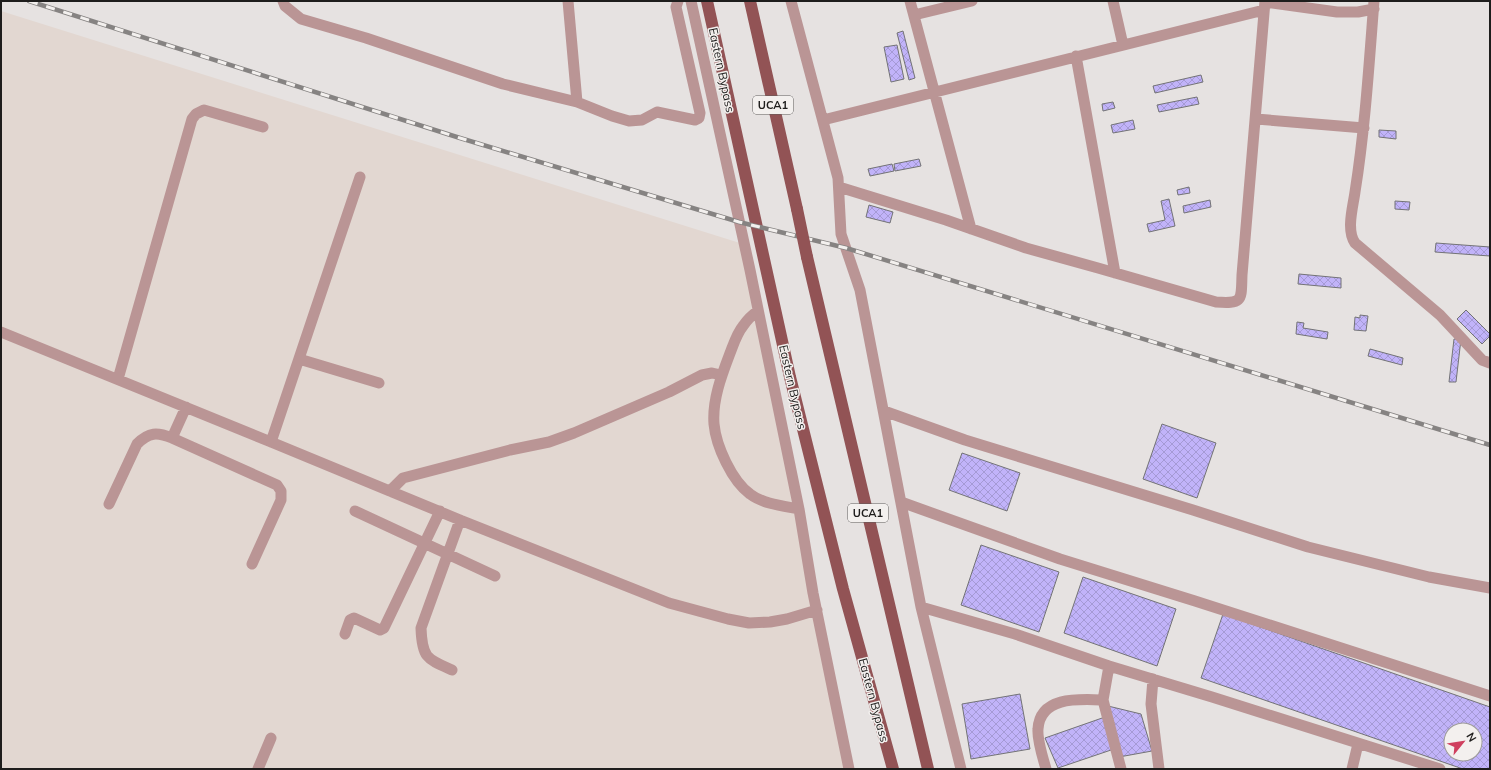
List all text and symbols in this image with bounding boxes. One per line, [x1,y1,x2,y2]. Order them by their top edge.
street label: Eastern Bypass [706,26,738,114]
road number: UCA1 [753,96,793,114]
street label: Eastern Bypass [776,343,810,431]
road number: UCA1 [848,504,888,522]
street label: Eastern Bypass [856,656,892,744]
north arrow [1443,722,1483,762]
text: N [1464,730,1480,744]

